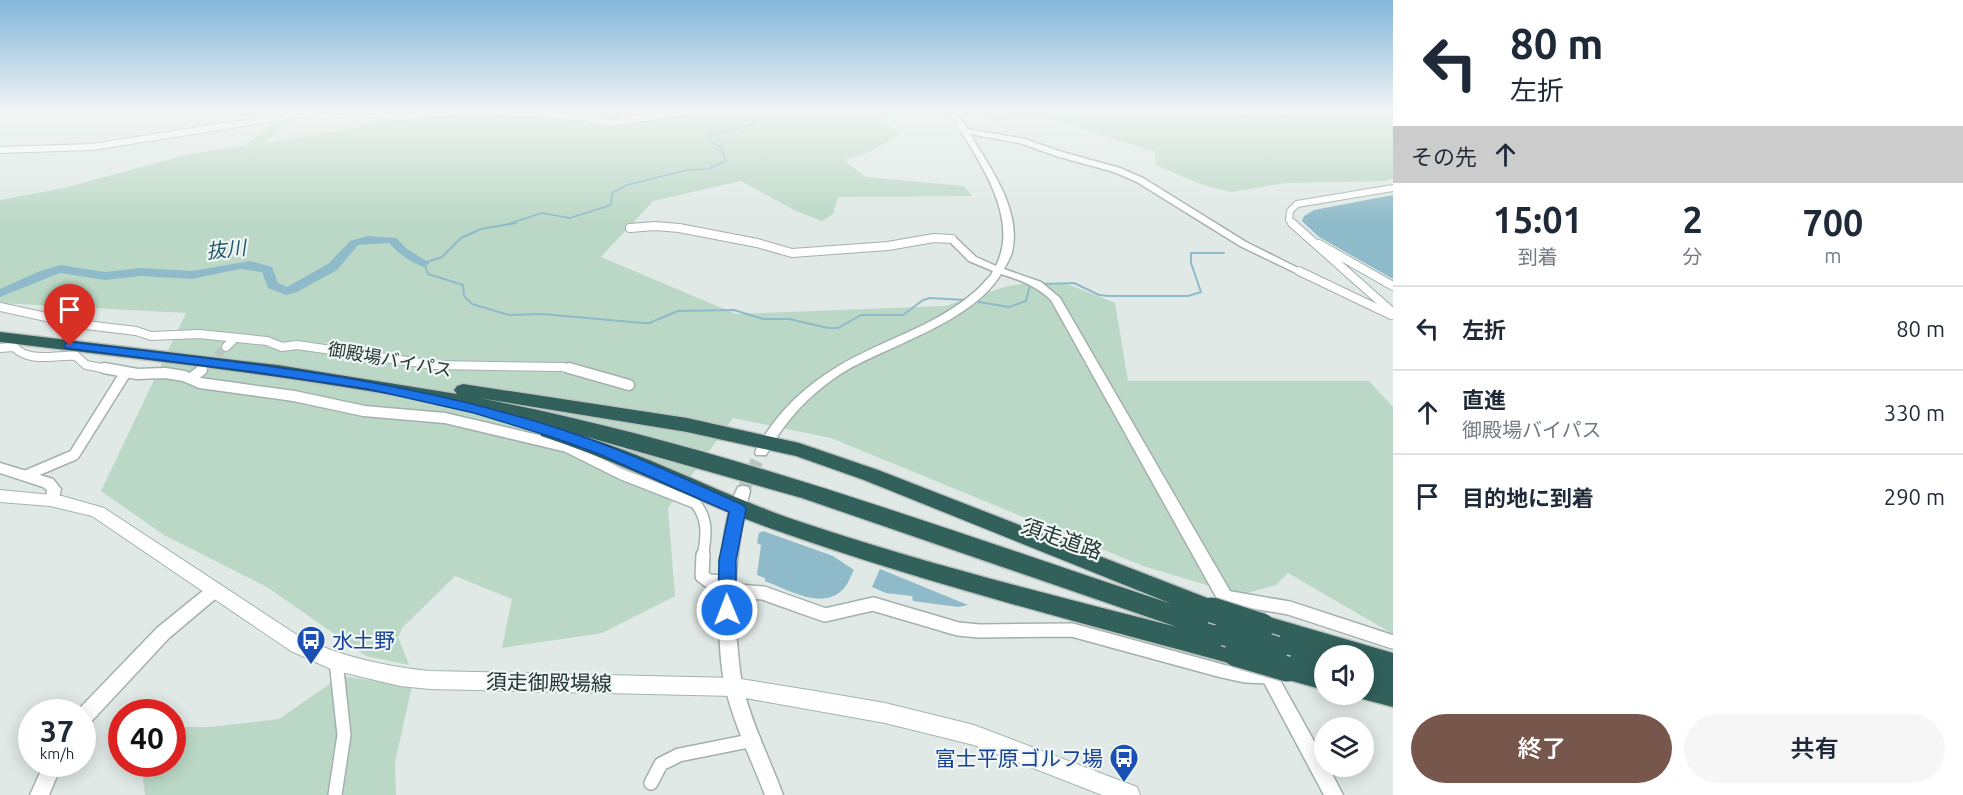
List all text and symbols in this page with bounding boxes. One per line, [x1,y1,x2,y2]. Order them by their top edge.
text: 80 m [1510,20,1604,67]
icon: left [1411,24,1489,102]
text: 左折 [1510,75,1564,105]
icon: ahead [1489,138,1522,171]
text: その先 [1411,144,1477,169]
text: 15:01 [1493,199,1583,240]
text: 2 [1682,199,1703,240]
text: 700 [1802,202,1863,243]
water label: 抜川 [205,235,249,263]
text: m [1824,244,1842,267]
text: 到着 [1518,245,1558,268]
text: 分 [1683,245,1703,268]
pin [44,284,95,346]
icon: arrive [53,293,86,326]
icon: left [1411,312,1444,345]
text: 80 m [1896,316,1945,341]
text: 左折 [1462,317,1506,342]
street label: 御殿場バイパス [326,338,454,380]
text: 直進 [1462,387,1506,412]
icon: ahead [1411,396,1444,429]
text: 330 m [1884,400,1945,425]
text: 御殿場バイパス [1462,418,1602,441]
icon: arrive [1411,480,1444,513]
text: 290 m [1884,484,1945,509]
text: 目的地に到着 [1462,485,1594,510]
street label: 須走道路 [1018,513,1106,563]
position arrow [695,578,759,642]
bus stop icon: 水土野 [295,624,327,666]
place label: 水土野 [332,628,395,652]
map controls [1314,645,1374,777]
button: sound [1314,645,1374,705]
street label: 須走御殿場線 [486,669,612,695]
speed limit sign: 40 [108,699,186,777]
text: 37 [40,714,74,748]
button: 終了 [1411,714,1672,783]
button: 共有 [1684,714,1945,783]
button: layers [1314,717,1374,777]
bus stop icon: 富士平原ゴルフ場 [1108,742,1140,784]
text: km/h [40,745,74,762]
place label: 富士平原ゴルフ場 [935,746,1103,770]

